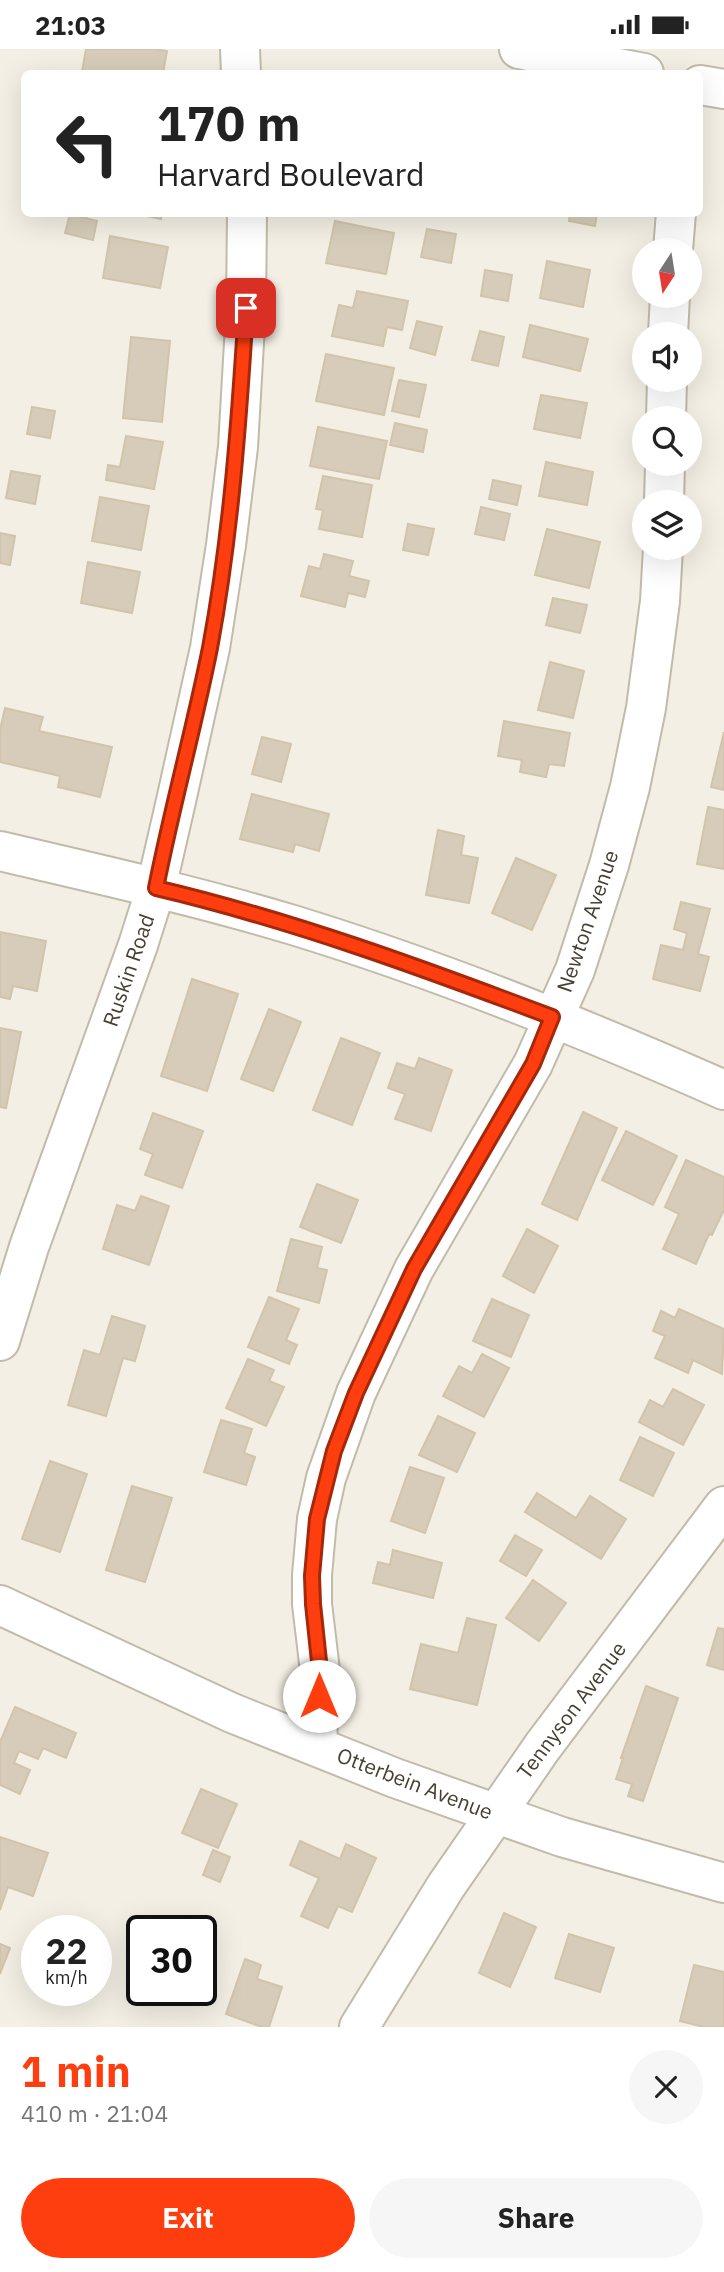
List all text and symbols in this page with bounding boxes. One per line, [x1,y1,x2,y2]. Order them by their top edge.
text: 21:03 [35,8,106,42]
text: 170 m [157,91,301,154]
icon: left [42,98,133,189]
text: Harvard Boulevard [157,153,425,195]
north arrow [632,238,702,308]
map controls [632,238,702,560]
pin [216,278,276,338]
icon: arrive [227,289,265,327]
button: sound [632,322,702,392]
button: search [632,406,702,476]
button: layers [632,490,702,560]
street label: Newton Avenue [550,846,624,996]
street label: Ruskin Road [96,910,160,1030]
street label: Tennyson Avenue [510,1636,632,1784]
position arrow [282,1659,356,1733]
street label: Otterbein Avenue [333,1740,497,1826]
speed limit sign: 30 [126,1915,217,2006]
text: 22 [45,1928,88,1974]
text: km/h [45,1966,88,1989]
text: 1 min [21,2044,131,2099]
button: close [629,2050,703,2124]
text: 410 m · 21:04 [21,2098,168,2128]
button: Exit [21,2178,355,2258]
button: Share [369,2178,703,2258]

